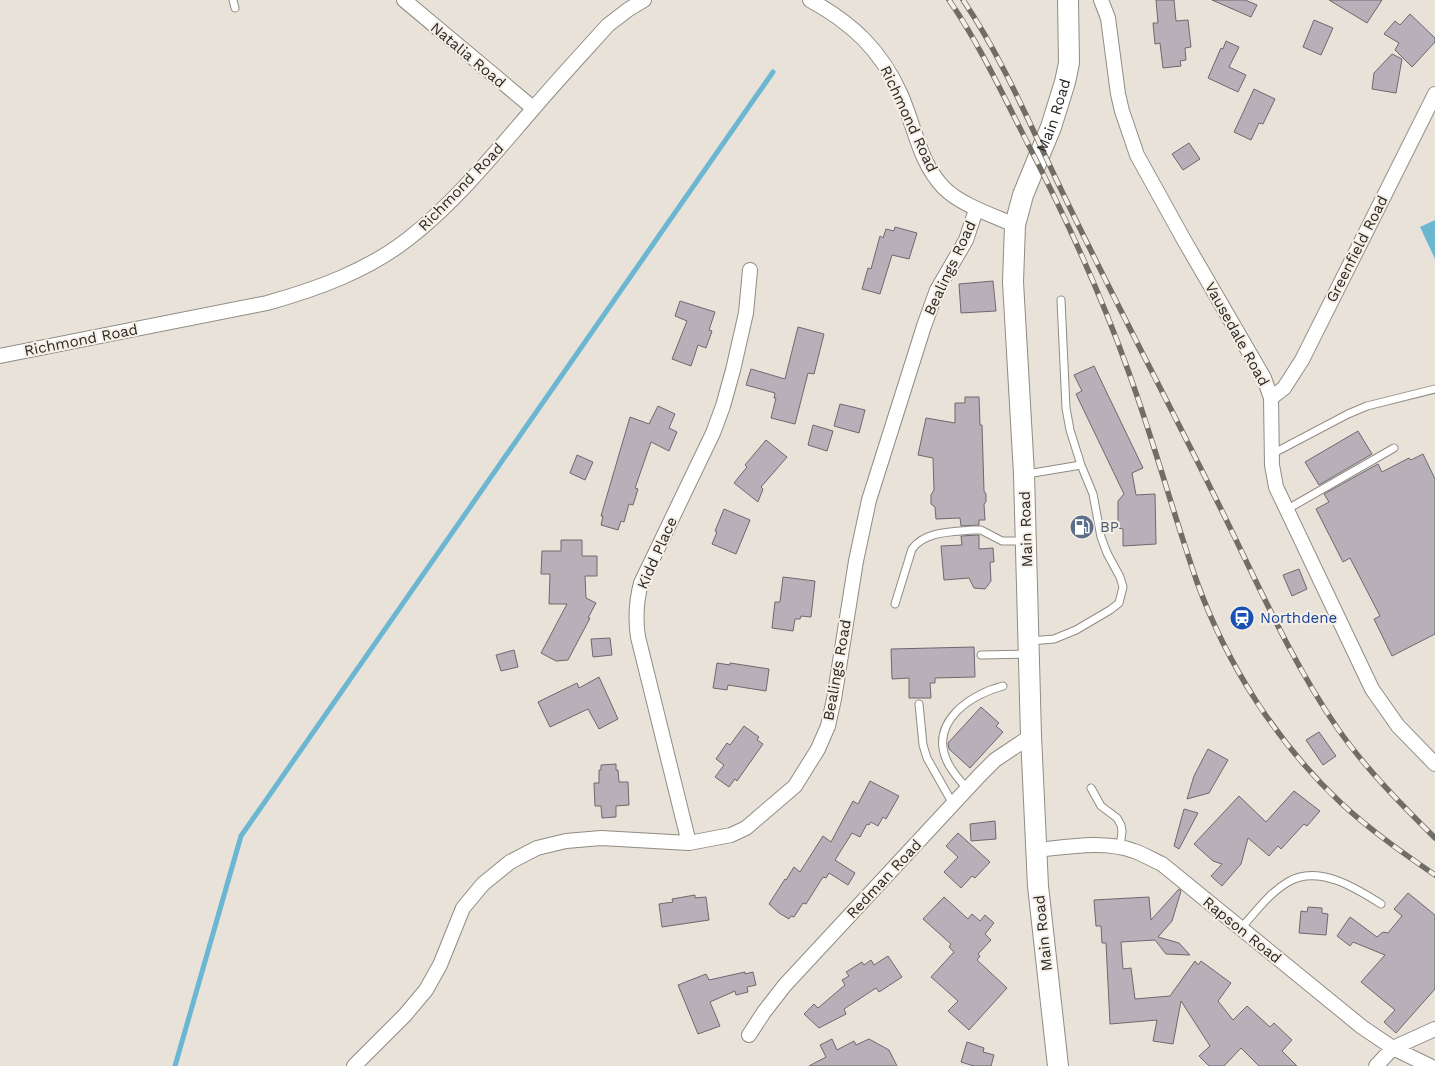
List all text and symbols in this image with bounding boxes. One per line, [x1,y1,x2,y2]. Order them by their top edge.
street label: Natalia Road [427,18,509,92]
street label: Richmond Road [876,63,942,175]
street label: Main Road [1033,77,1074,155]
street label: Richmond Road [414,139,508,235]
street label: Greenfield Road [1322,193,1392,305]
street label: Bealings Road [920,218,980,318]
street label: Vausedale Road [1201,279,1273,389]
street label: Richmond Road [23,320,139,360]
street label: Main Road [1016,491,1036,567]
street label: Kidd Place [633,514,681,592]
fuel station icon: BP [1069,514,1095,540]
place label: BP [1100,518,1119,536]
station icon: Northdene [1229,605,1255,631]
place label: Northdene [1260,609,1337,627]
street label: Bealings Road [819,618,855,722]
street label: Redman Road [843,836,925,922]
street label: Rapson Road [1199,893,1285,967]
street label: Main Road [1030,894,1056,972]

